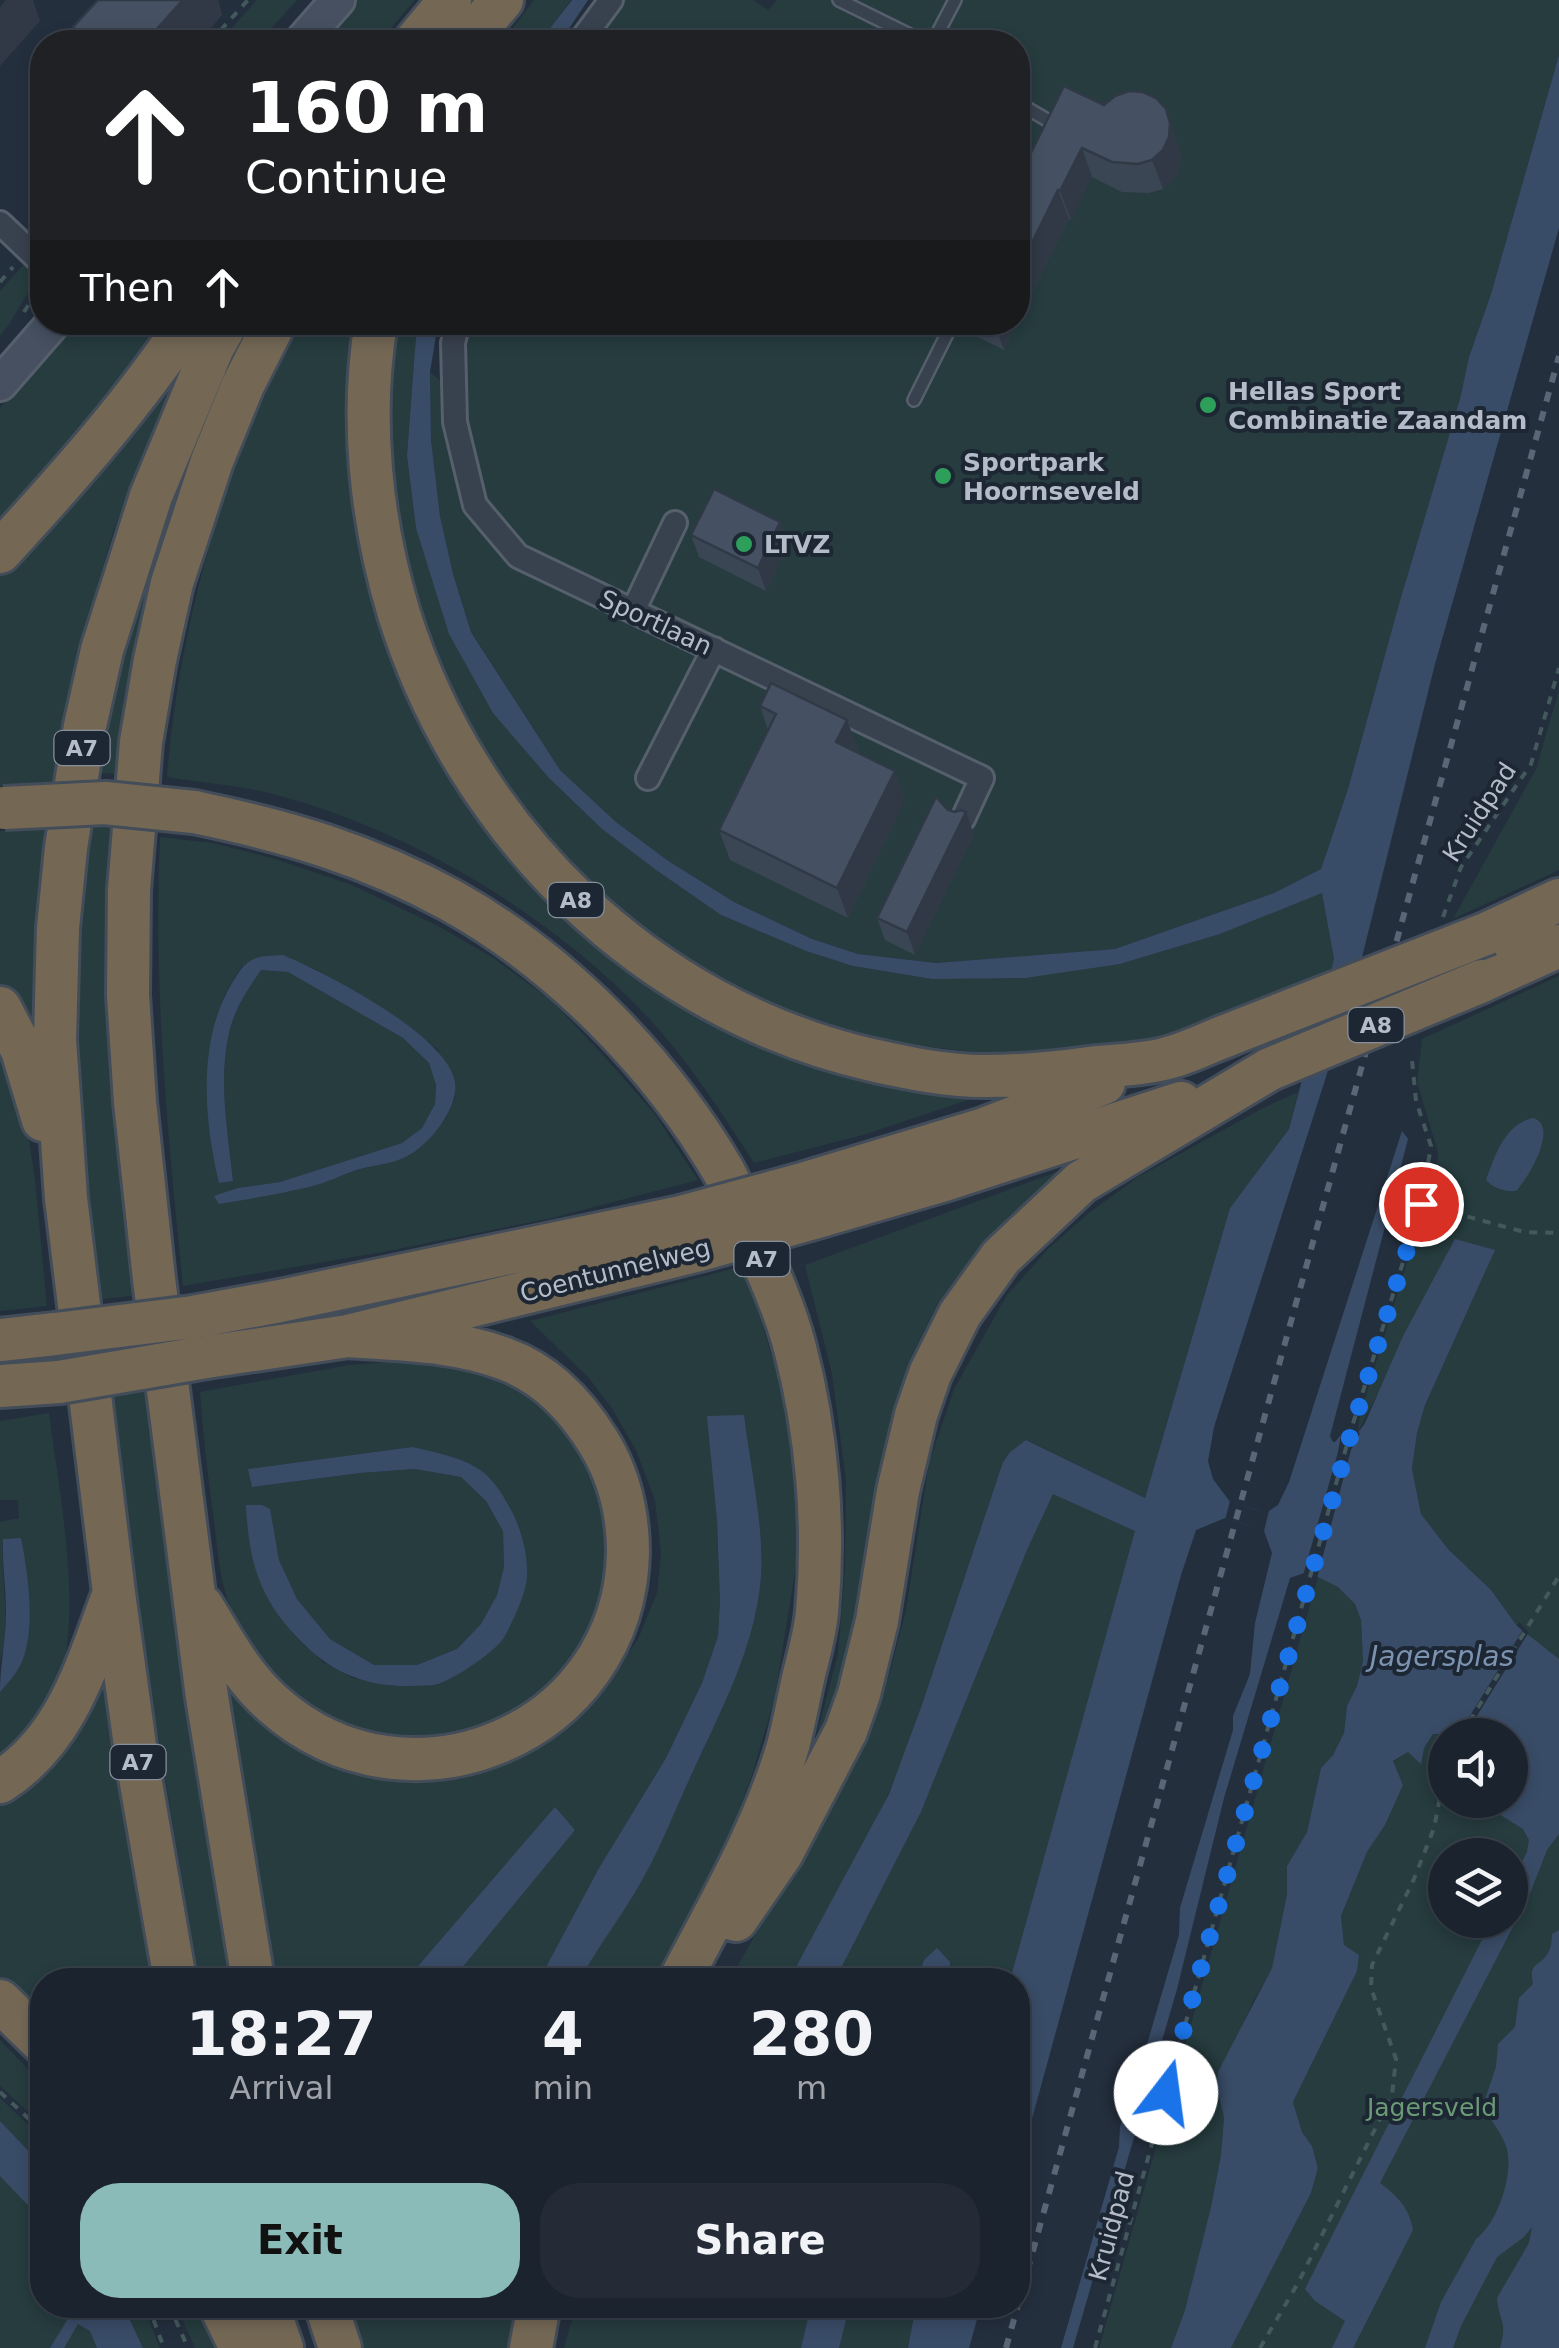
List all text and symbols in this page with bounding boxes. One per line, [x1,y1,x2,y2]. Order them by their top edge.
text: 160 m [245,67,488,149]
icon: ahead [80,70,210,200]
text: Continue [245,151,447,204]
icon: ahead [195,260,250,315]
text: Then [80,266,175,310]
place label: Hellas Sport Combinatie Zaandam [1228,377,1527,435]
marker: Hellas Sport Combinatie Zaandam [1197,394,1219,416]
place label: Sportpark Hoornseveld [963,448,1140,506]
marker: Sportpark Hoornseveld [932,465,954,487]
place label: LTVZ [764,530,830,559]
marker: LTVZ [733,533,755,555]
street label: Sportlaan [595,584,717,661]
road number: A7 [54,731,110,765]
street label: Kruidpad [1437,757,1522,867]
road number: A8 [548,883,604,917]
road number: A8 [1348,1008,1404,1042]
pin [1379,1162,1464,1247]
icon: arrive [1394,1177,1449,1232]
street label: Coentunnelweg [517,1233,713,1308]
road number: A7 [734,1242,790,1276]
water label: Jagersplas [1365,1640,1514,1673]
map controls [1428,1718,1528,1938]
button: sound [1428,1718,1528,1818]
road number: A7 [110,1745,166,1779]
button: layers [1428,1838,1528,1938]
text: 18:27 [186,1999,377,2069]
text: 4 [542,1999,584,2069]
text: 280 [749,1999,874,2069]
position arrow [1114,2041,1218,2145]
text: Arrival [229,2069,333,2107]
text: min [533,2069,593,2107]
text: m [796,2069,827,2107]
park label: Jagersveld [1365,2093,1497,2122]
street label: Kruidpad [1083,2168,1140,2284]
button: Exit [80,2183,520,2298]
button: Share [540,2183,980,2298]

